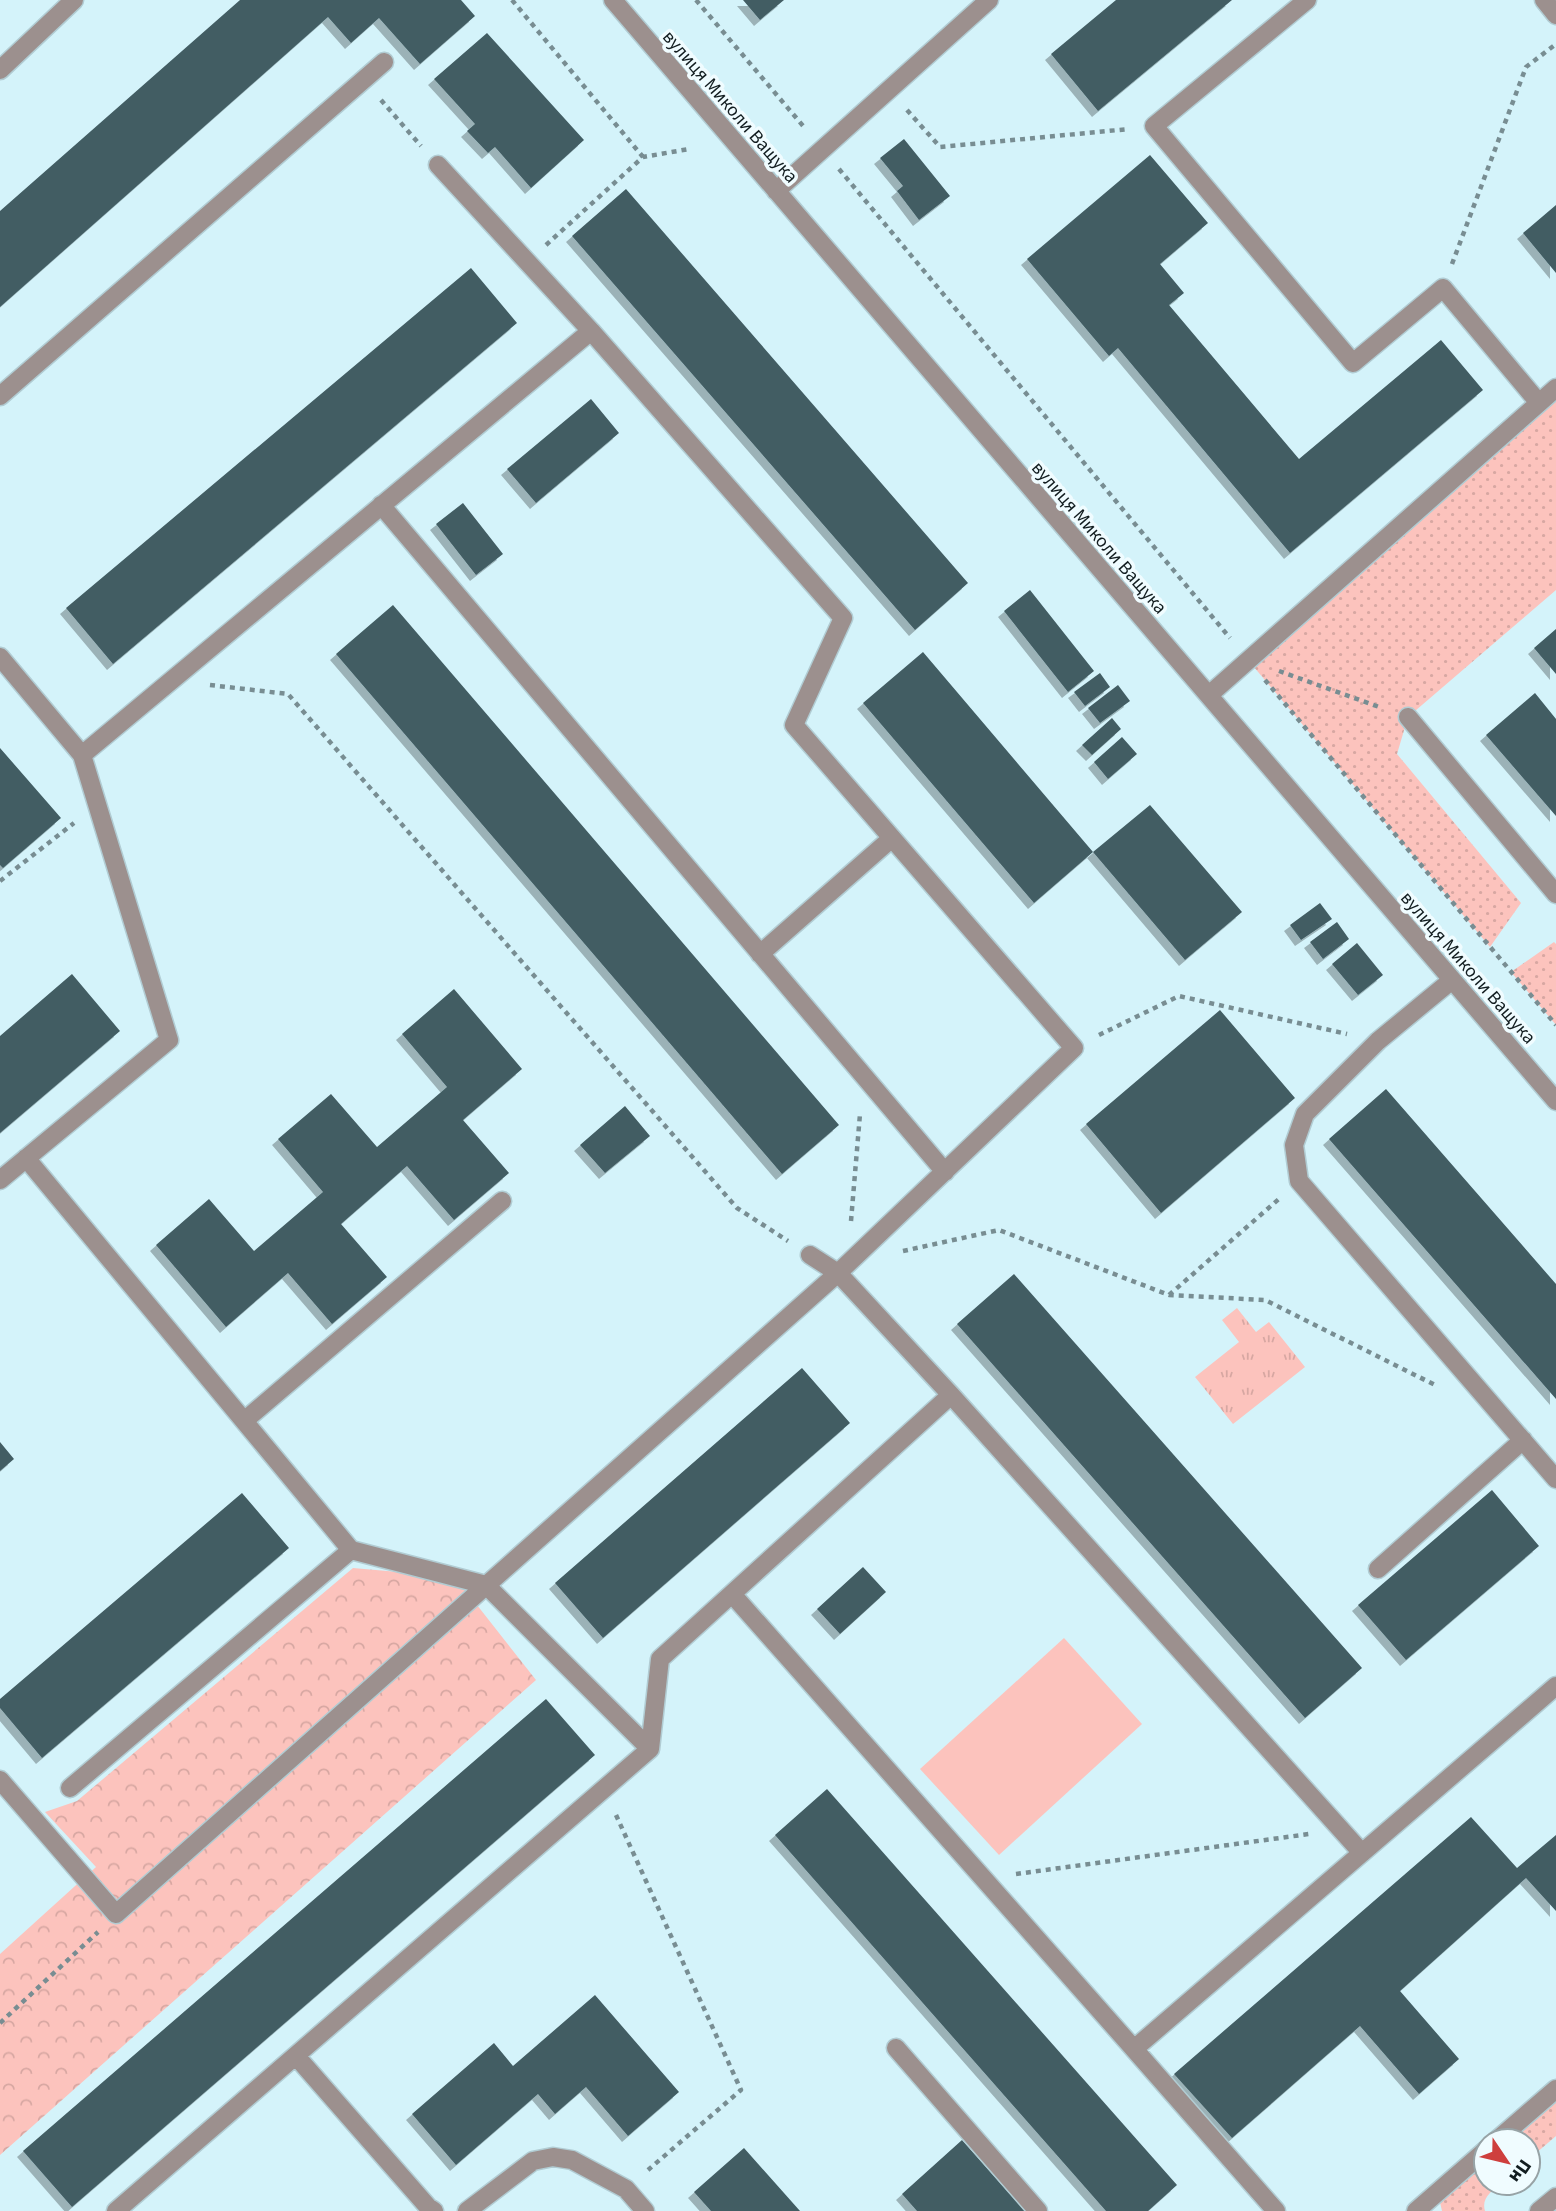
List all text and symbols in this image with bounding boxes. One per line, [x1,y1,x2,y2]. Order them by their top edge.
street label: вулиця Миколи Ващука [656,25,804,189]
street label: вулиця Миколи Ващука [1025,456,1173,620]
street label: вулиця Миколи Ващука [1394,886,1542,1050]
north arrow [1472,2127,1542,2197]
text: Пн [1502,2153,1538,2188]

